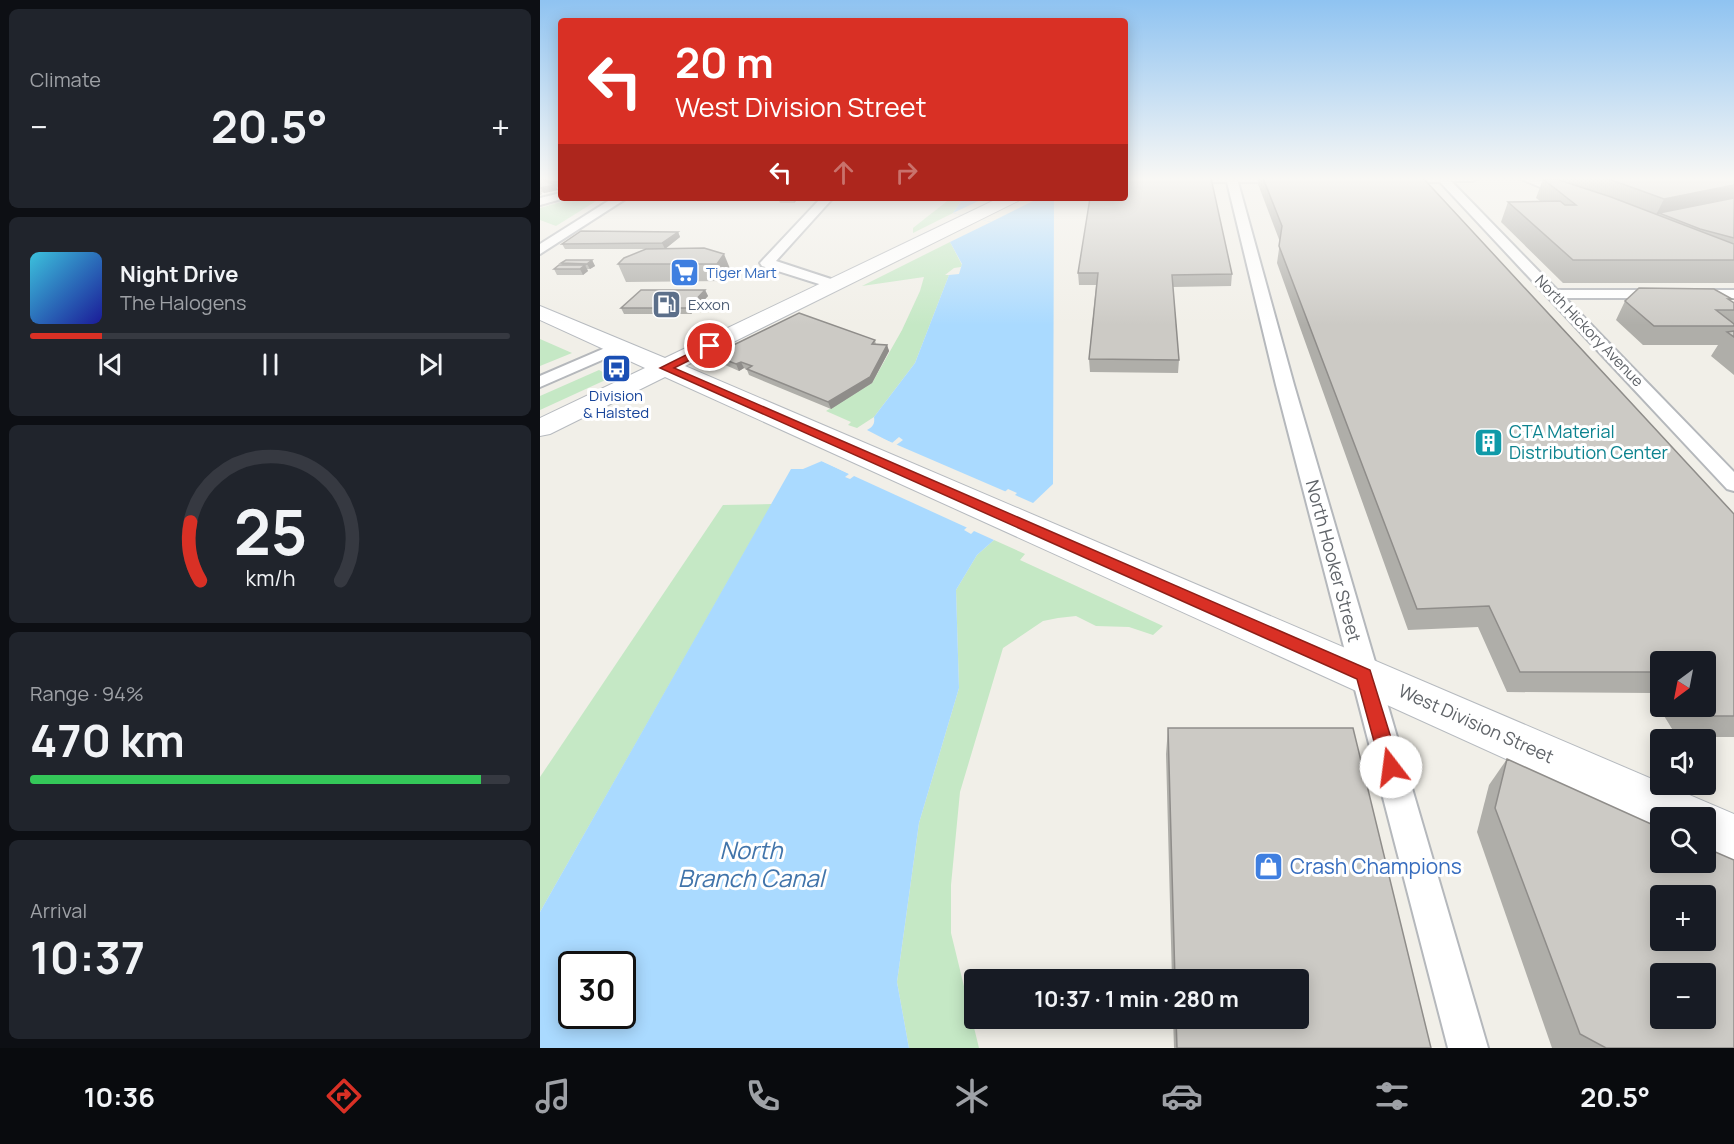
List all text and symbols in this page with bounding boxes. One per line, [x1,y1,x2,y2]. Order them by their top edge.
text: 20 m [675,33,774,91]
icon: left [576,42,654,120]
text: Climate [30,66,101,93]
text: West Division Street [675,88,926,125]
text: 20.5° [211,95,328,157]
text: − [30,104,48,149]
text: + [491,104,510,149]
icon: left [764,156,797,189]
icon: ahead [827,156,860,189]
icon: right [890,156,923,189]
supermarket icon: Tiger Mart [669,257,701,289]
text: Night Drive [120,259,239,289]
place label: Tiger Mart [706,262,777,283]
street label: North Hickory Avenue [1530,270,1649,391]
text: The Halogens [120,289,246,316]
fuel station icon: Exxon [651,289,683,321]
place label: Exxon [688,294,730,315]
pin [684,320,735,371]
icon: arrive [693,329,726,362]
icon: previous [94,348,127,381]
icon: pause [254,348,287,381]
icon: next [414,348,447,381]
bus stop icon: Division & Halsted [600,353,632,385]
place label: Division & Halsted [583,385,649,423]
place label: CTA Material Distribution Center [1509,419,1669,464]
building icon: CTA Material Distribution Center [1472,426,1504,458]
street label: North Hooker Street [1301,477,1367,644]
text: 25 [233,488,307,574]
text: km/h [245,563,295,592]
north arrow [1650,651,1716,717]
map controls [1650,651,1716,1029]
street label: West Division Street [1395,678,1558,768]
text: Range · 94% [30,680,144,707]
text: 470 km [30,709,185,771]
button: sound [1650,729,1716,795]
position arrow [1359,735,1423,799]
button: search [1650,807,1716,873]
water label: North Branch Canal [678,833,828,894]
shop icon: Crash Champions [1253,851,1285,883]
place label: Crash Champions [1290,852,1462,880]
button: + [1650,885,1716,951]
text: Arrival [30,897,87,924]
text: 10:37 [30,926,145,988]
speed limit sign: 30 [558,951,636,1029]
button: − [1650,963,1716,1029]
text: 10:37 · 1 min · 280 m [1034,984,1239,1014]
icon: directions [323,1075,365,1117]
icon: music [532,1075,574,1117]
icon: phone [742,1075,784,1117]
icon: climate [951,1075,993,1117]
icon: car [1161,1075,1203,1117]
icon: filters [1371,1075,1413,1117]
text: 10:36 [84,1078,155,1115]
text: 20.5° [1580,1078,1650,1115]

